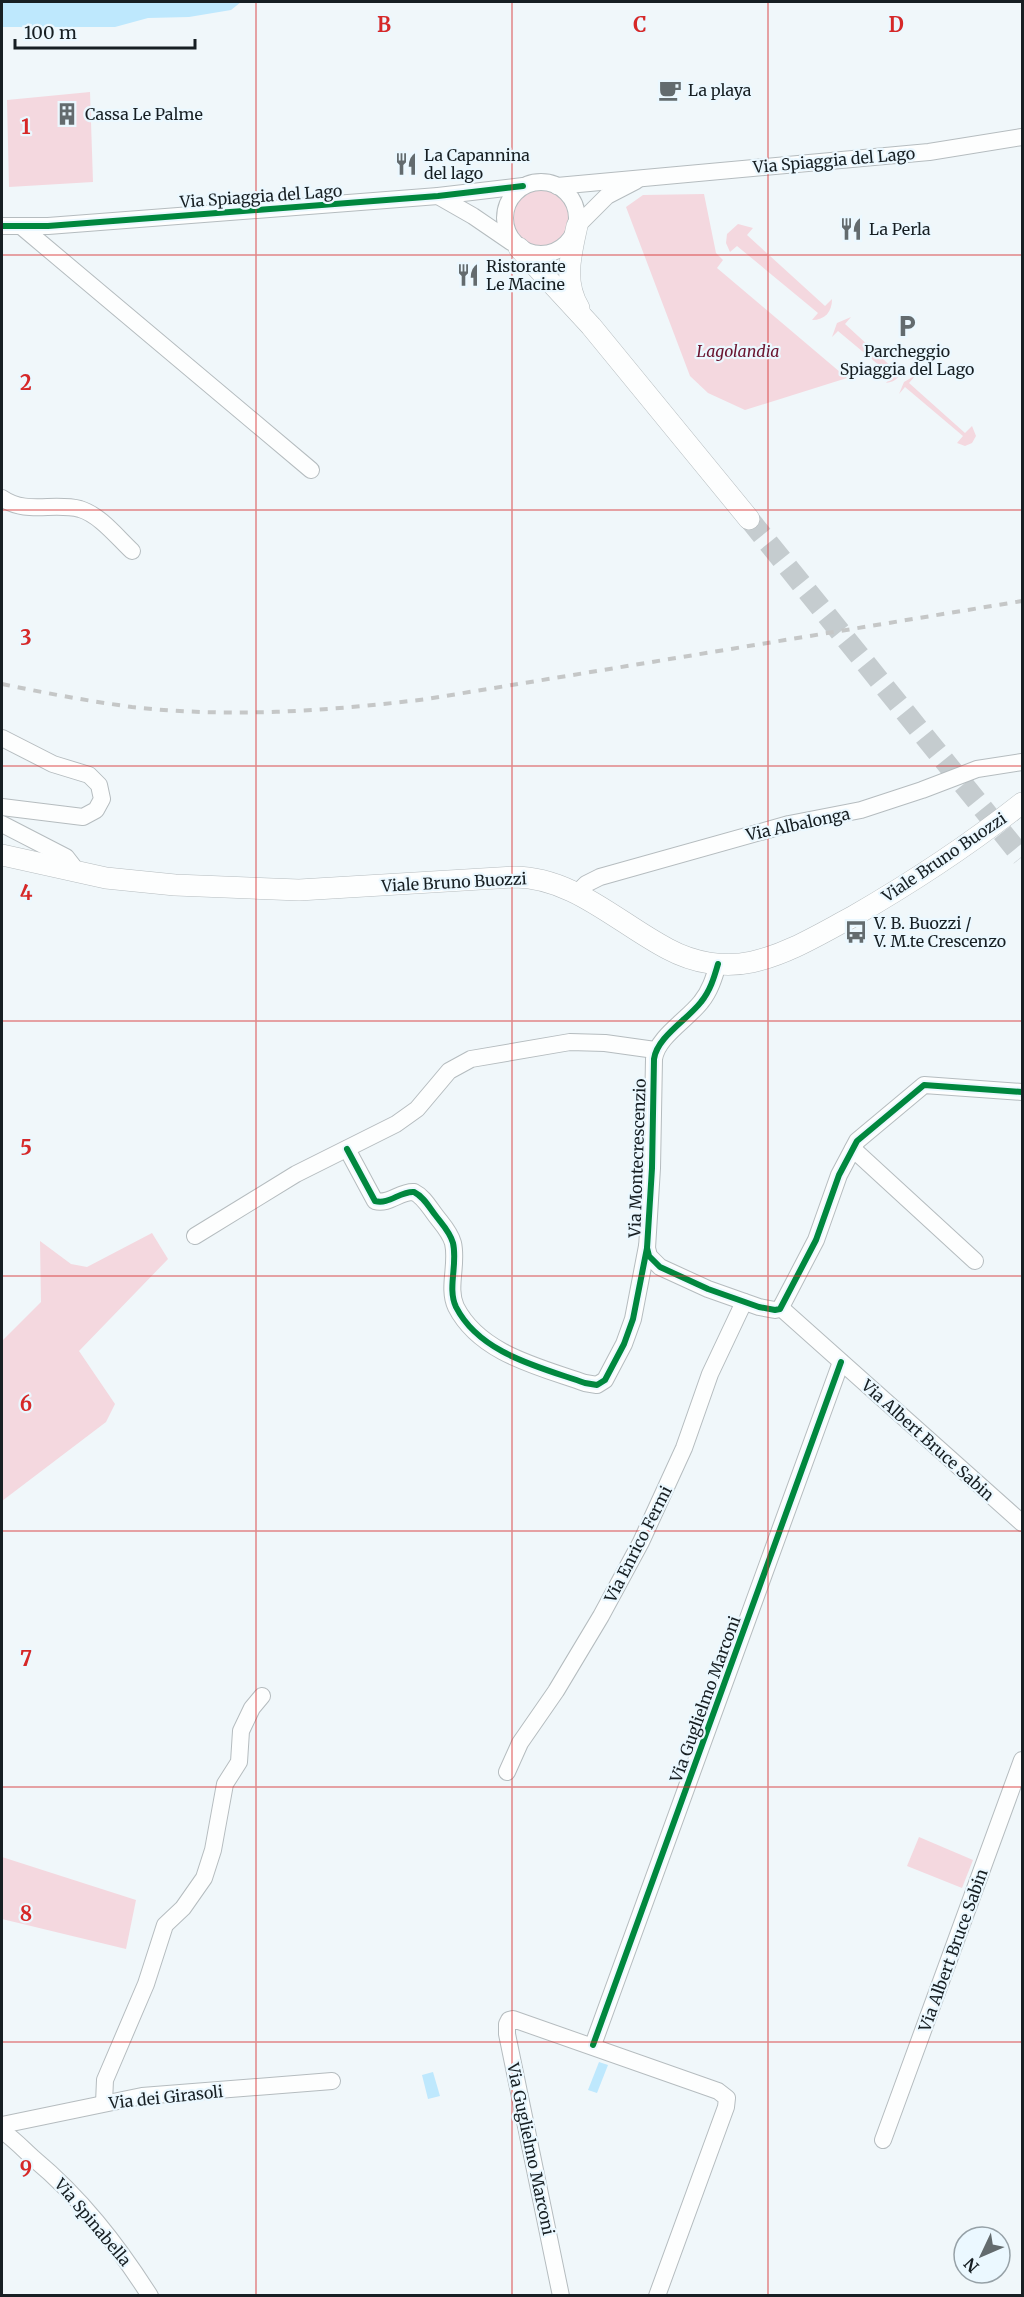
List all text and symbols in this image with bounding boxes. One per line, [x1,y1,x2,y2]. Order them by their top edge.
scale bar [15,12,195,50]
text: B [377,12,391,37]
text: C [633,12,647,37]
text: D [888,12,904,37]
text: 100 m [24,21,77,44]
cafe icon: La playa [657,77,683,103]
place label: La playa [688,80,752,100]
building icon: Cassa Le Palme [54,101,80,127]
place label: Cassa Le Palme [85,104,203,124]
text: 1 [21,114,31,139]
street label: Via Spiaggia del Lago [751,143,916,177]
place label: La Capannina del lago [424,145,530,183]
restaurant icon: La Capannina del lago [393,151,419,177]
street label: Via Spiaggia del Lago [178,180,343,212]
restaurant icon: La Perla [838,216,864,242]
place label: La Perla [869,219,931,239]
place label: Ristorante Le Macine [486,256,566,294]
restaurant icon: Ristorante Le Macine [455,262,481,288]
parking icon: Parcheggio Spiaggia del Lago [894,313,920,339]
park label: Lagolandia [697,341,779,361]
place label: Parcheggio Spiaggia del Lago [840,341,974,379]
text: 2 [20,370,32,395]
text: 3 [20,625,32,650]
street label: Via Albalonga [743,803,852,845]
street label: Viale Bruno Buozzi [877,808,1010,907]
street label: Viale Bruno Buozzi [380,868,527,896]
text: 4 [20,880,33,905]
place label: V. B. Buozzi / V. M.te Crescenzo [873,913,1006,951]
bus stop icon: V. B. Buozzi / V. M.te Crescenzo [843,919,869,945]
street label: Via Montecrescenzio [624,1078,650,1239]
text: 5 [20,1135,32,1160]
street label: Via Albert Bruce Sabin [857,1375,999,1505]
text: 6 [20,1391,32,1416]
street label: Via Enrico Fermi [600,1482,676,1606]
street label: Via Guglielmo Marconi [665,1613,744,1786]
text: 7 [20,1646,32,1671]
street label: Via Albert Bruce Sabin [914,1866,992,2035]
text: 8 [20,1901,32,1926]
street label: Via Guglielmo Marconi [503,2060,559,2237]
street label: Via dei Girasoli [107,2081,224,2113]
text: 9 [20,2156,32,2181]
street label: Via Spinabella [50,2173,136,2270]
north arrow [952,2225,1012,2285]
text: N [959,2254,983,2277]

